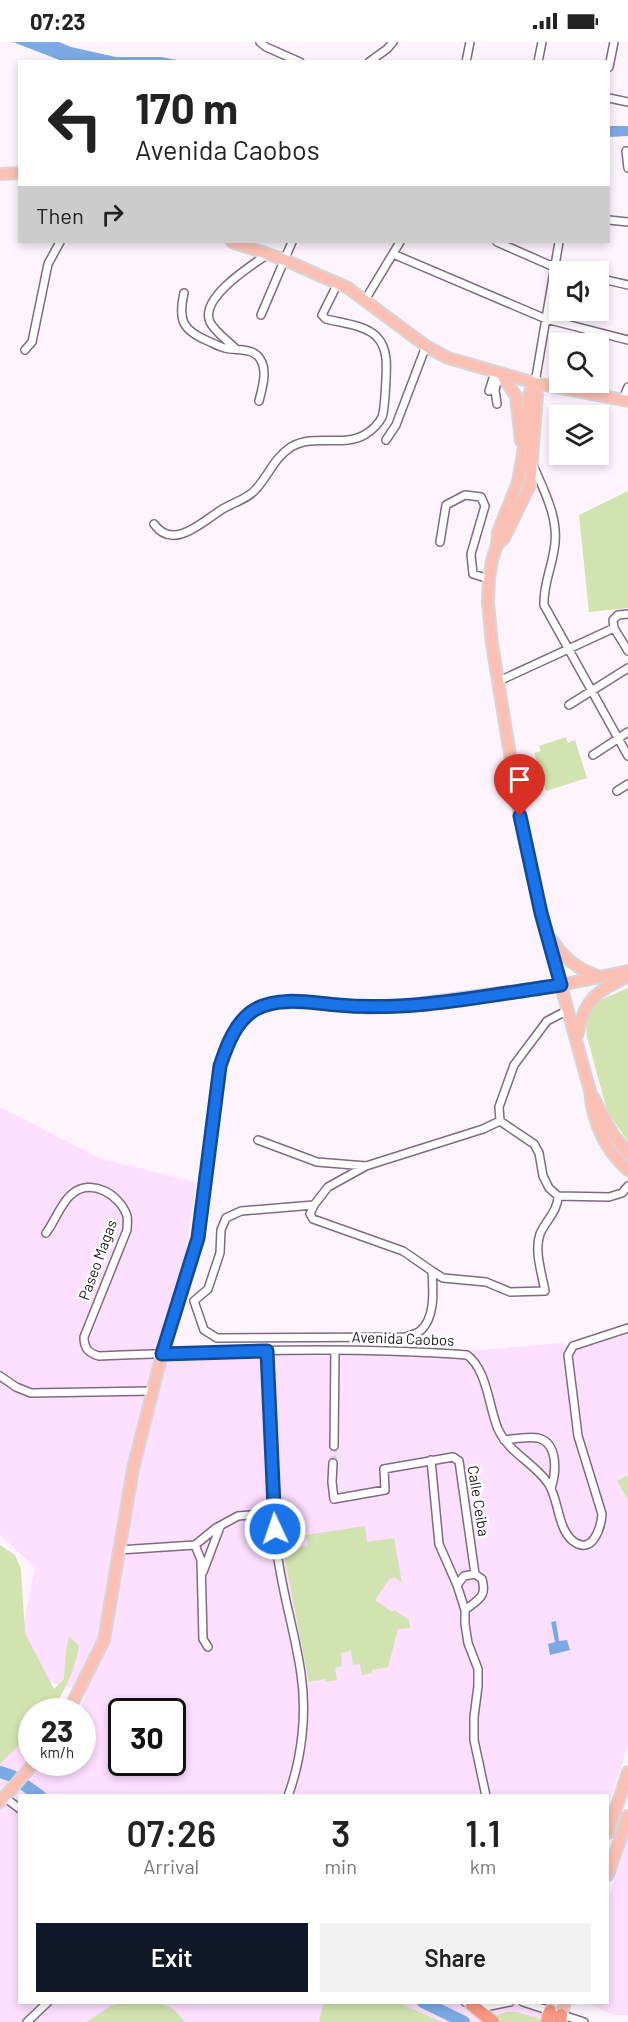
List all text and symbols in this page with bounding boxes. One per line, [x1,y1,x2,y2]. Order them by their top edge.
text: 07:23 [30,8,85,34]
text: 170 m [135,82,238,132]
icon: left [36,84,114,162]
text: Avenida Caobos [135,133,320,165]
icon: right [96,198,129,231]
text: Then [36,202,84,228]
map controls [549,261,609,465]
button: sound [549,261,609,321]
button: search [549,333,609,393]
button: layers [549,405,609,465]
pin [494,754,545,816]
icon: arrive [503,763,536,796]
street label: Paseo Magas [74,1217,120,1302]
street label: Avenida Caobos [351,1327,455,1349]
street label: Calle Ceiba [465,1464,493,1537]
position arrow [243,1497,307,1561]
speed limit sign: 30 [108,1698,186,1776]
text: 23 [41,1712,73,1748]
text: km/h [40,1743,74,1761]
text: 07:26 [126,1811,216,1854]
text: 3 [331,1811,350,1854]
text: 1.1 [465,1811,501,1854]
text: Arrival [143,1854,199,1878]
text: min [325,1854,357,1878]
text: km [470,1854,496,1878]
button: Exit [36,1923,308,1992]
button: Share [320,1923,591,1992]

